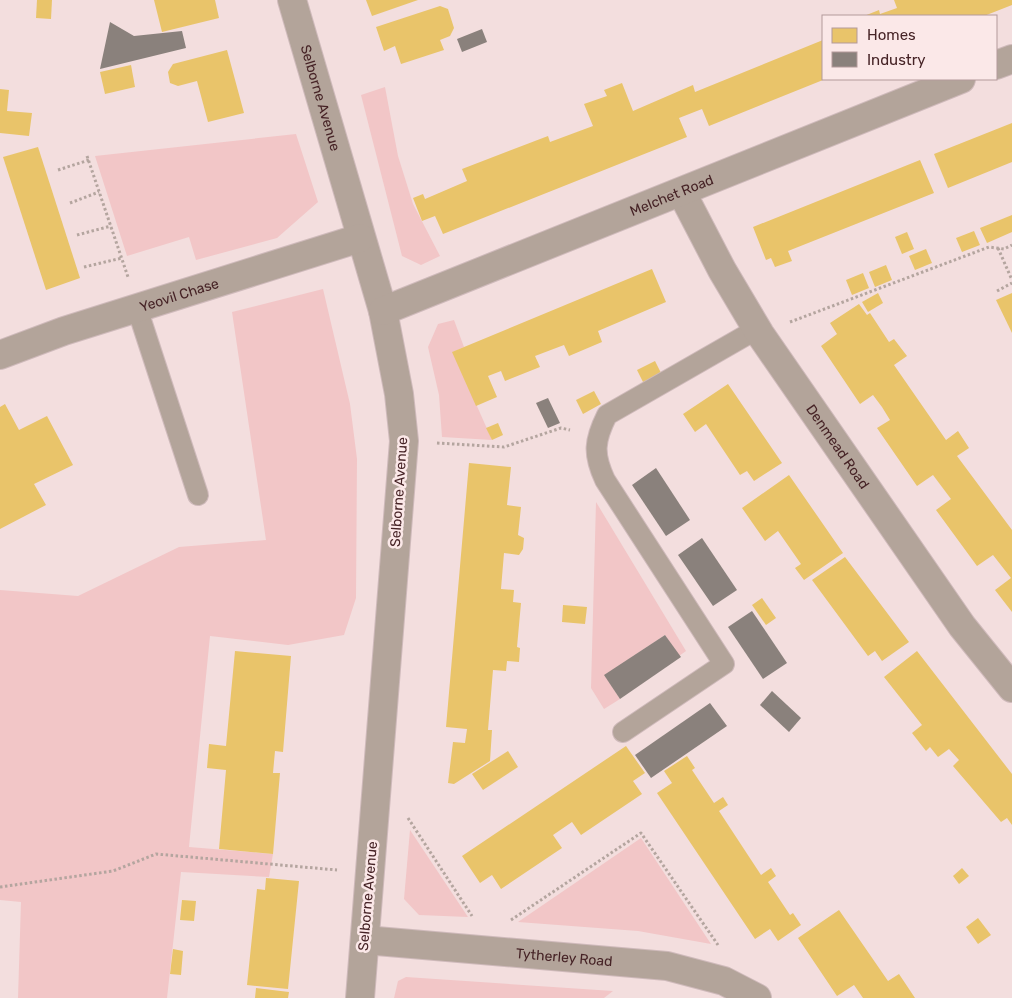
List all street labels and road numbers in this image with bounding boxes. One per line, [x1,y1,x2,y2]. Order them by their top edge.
street label: Selborne Avenue [297,43,344,153]
street label: Melchet Road [627,171,716,220]
street label: Yeovil Chase [137,274,221,315]
street label: Denmead Road [803,401,873,492]
street label: Selborne Avenue [387,436,411,547]
street label: Selborne Avenue [355,840,381,952]
street label: Tytherley Road [515,945,613,970]

